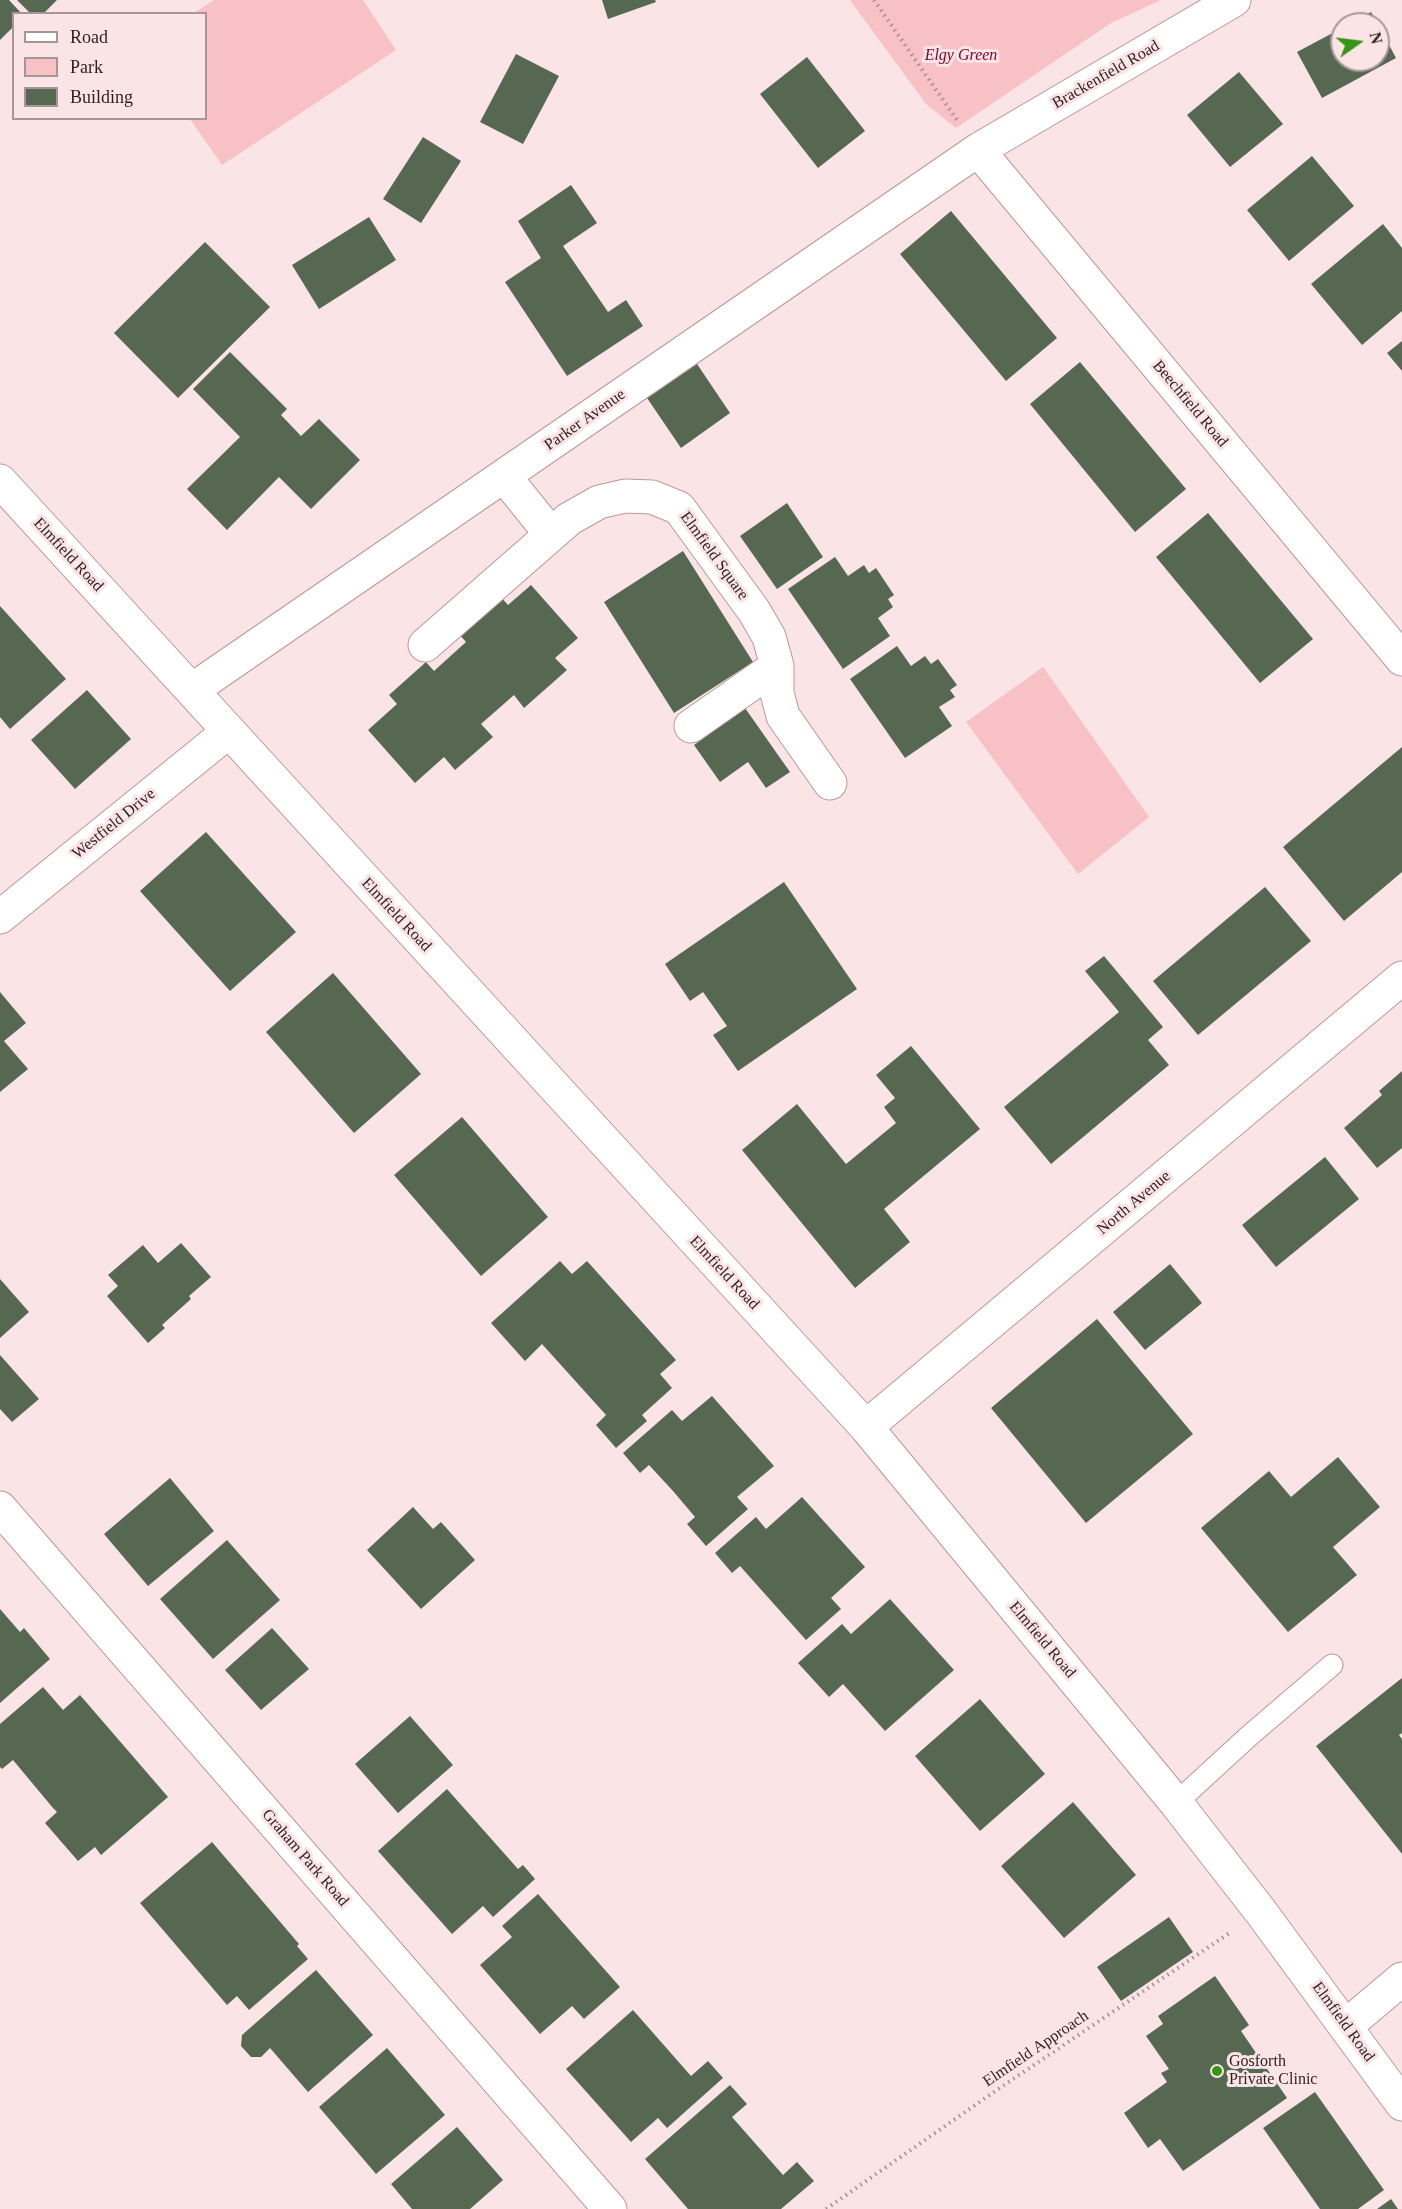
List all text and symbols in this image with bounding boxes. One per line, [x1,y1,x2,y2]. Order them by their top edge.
legend [12,12,207,120]
north arrow [1330,12,1390,72]
text: Road [70,27,108,47]
text: N [1366,30,1386,46]
street label: Brackenfield Road [1049,37,1163,113]
park label: Elgy Green [925,46,997,66]
text: Park [70,57,103,77]
text: Building [70,87,133,107]
street label: Beechfield Road [1148,357,1232,451]
street label: Parker Avenue [541,385,629,455]
street label: Elmfield Square [676,508,752,604]
street label: Elmfield Road [29,514,107,596]
street label: Westfield Drive [69,785,159,863]
street label: Elmfield Road [357,874,435,956]
street label: North Avenue [1093,1167,1175,1239]
street label: Elmfield Road [685,1232,763,1314]
street label: Elmfield Road [1005,1598,1079,1682]
street label: Graham Park Road [258,1805,352,1911]
street label: Elmfield Road [1308,1978,1378,2066]
street label: Elmfield Approach [980,2007,1092,2091]
place label: Gosforth Private Clinic [1229,2052,1317,2090]
marker: Gosforth Private Clinic [1210,2064,1224,2078]

